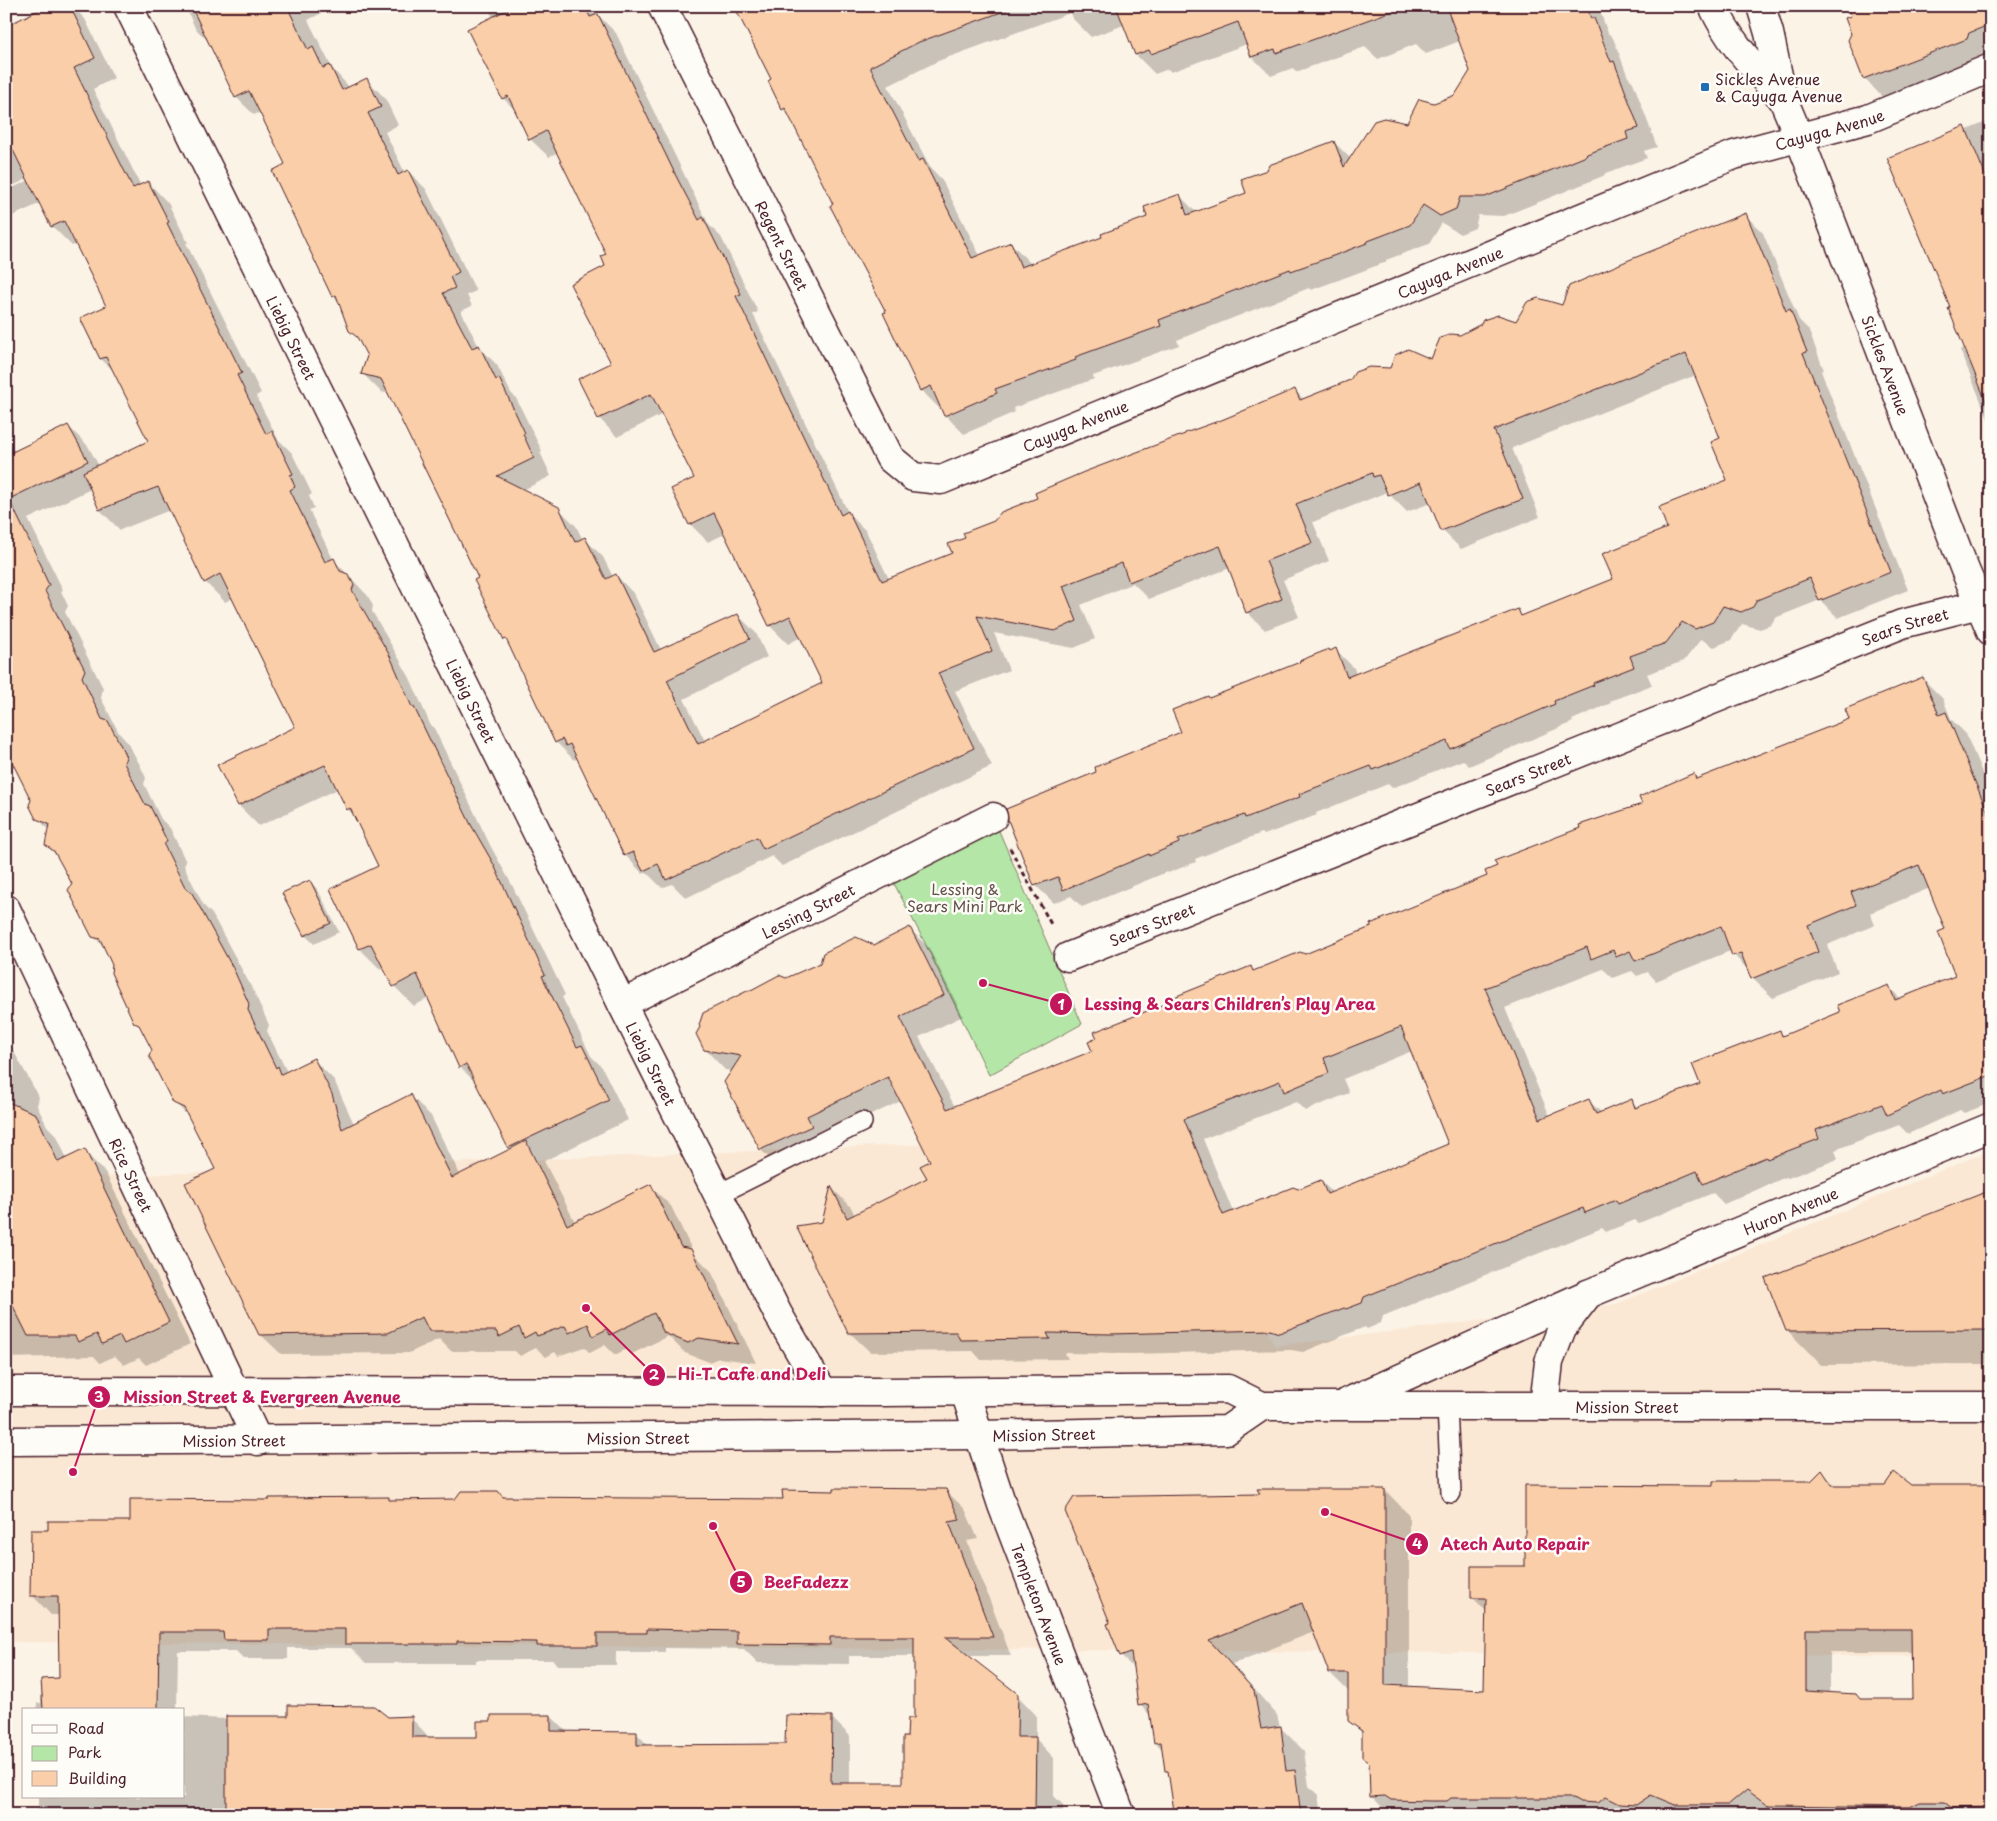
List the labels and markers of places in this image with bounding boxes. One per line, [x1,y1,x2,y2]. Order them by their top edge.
place label: Sickles Avenue & Cayuga Avenue [1715,67,1843,107]
marker: Sickles Avenue & Cayuga Avenue [1699,81,1711,93]
callout: Lessing & Sears Children’s Play Area [1048,989,1387,1020]
callout: Hi-T Cafe and Deli [642,1359,837,1390]
callout: Mission Street & Evergreen Avenue [87,1381,413,1412]
callout: Atech Auto Repair [1405,1528,1600,1559]
callout: BeeFadezz [728,1566,858,1597]

